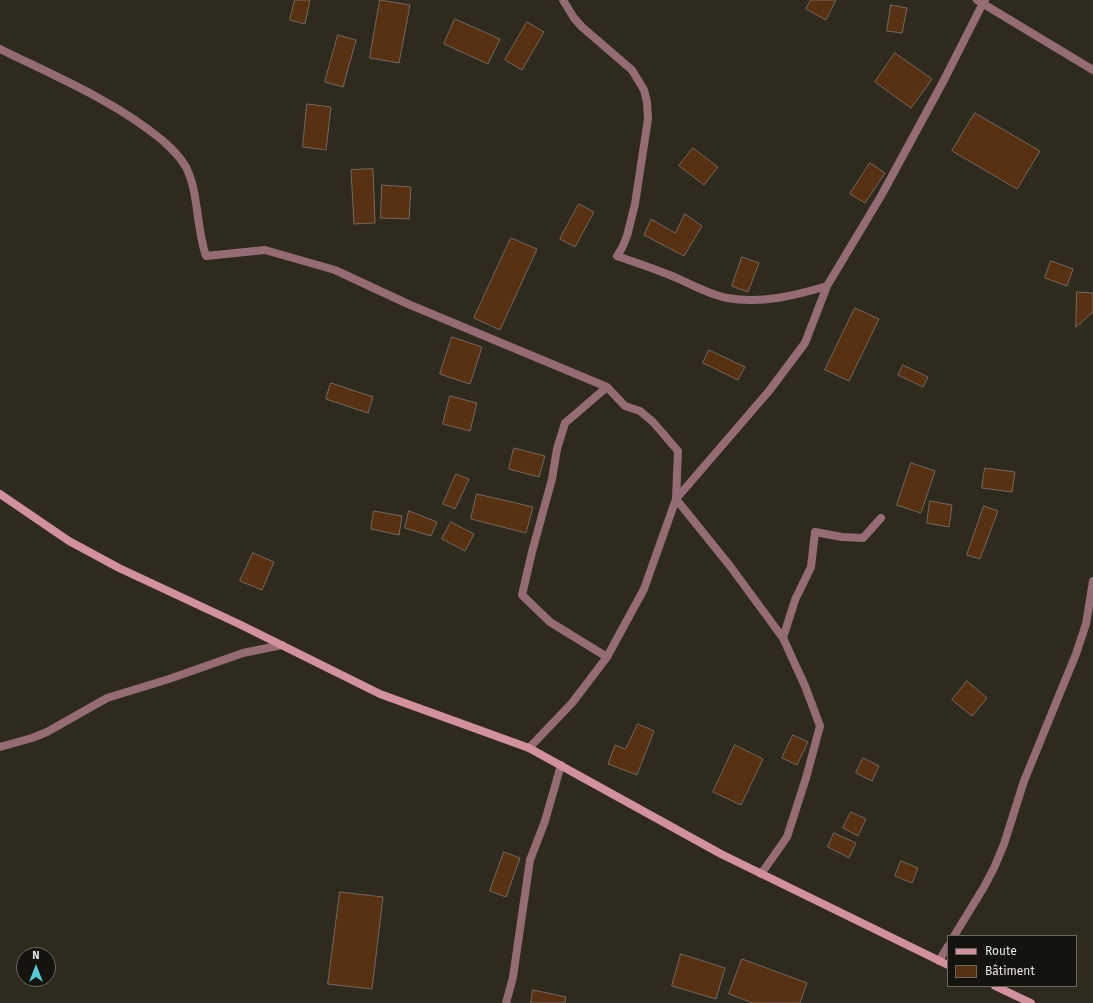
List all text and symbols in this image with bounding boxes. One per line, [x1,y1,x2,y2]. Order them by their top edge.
legend [947,935,1077,987]
text: Route [985,944,1017,958]
north arrow [16,947,56,987]
text: N [32,949,40,962]
text: Bâtiment [985,964,1035,978]

